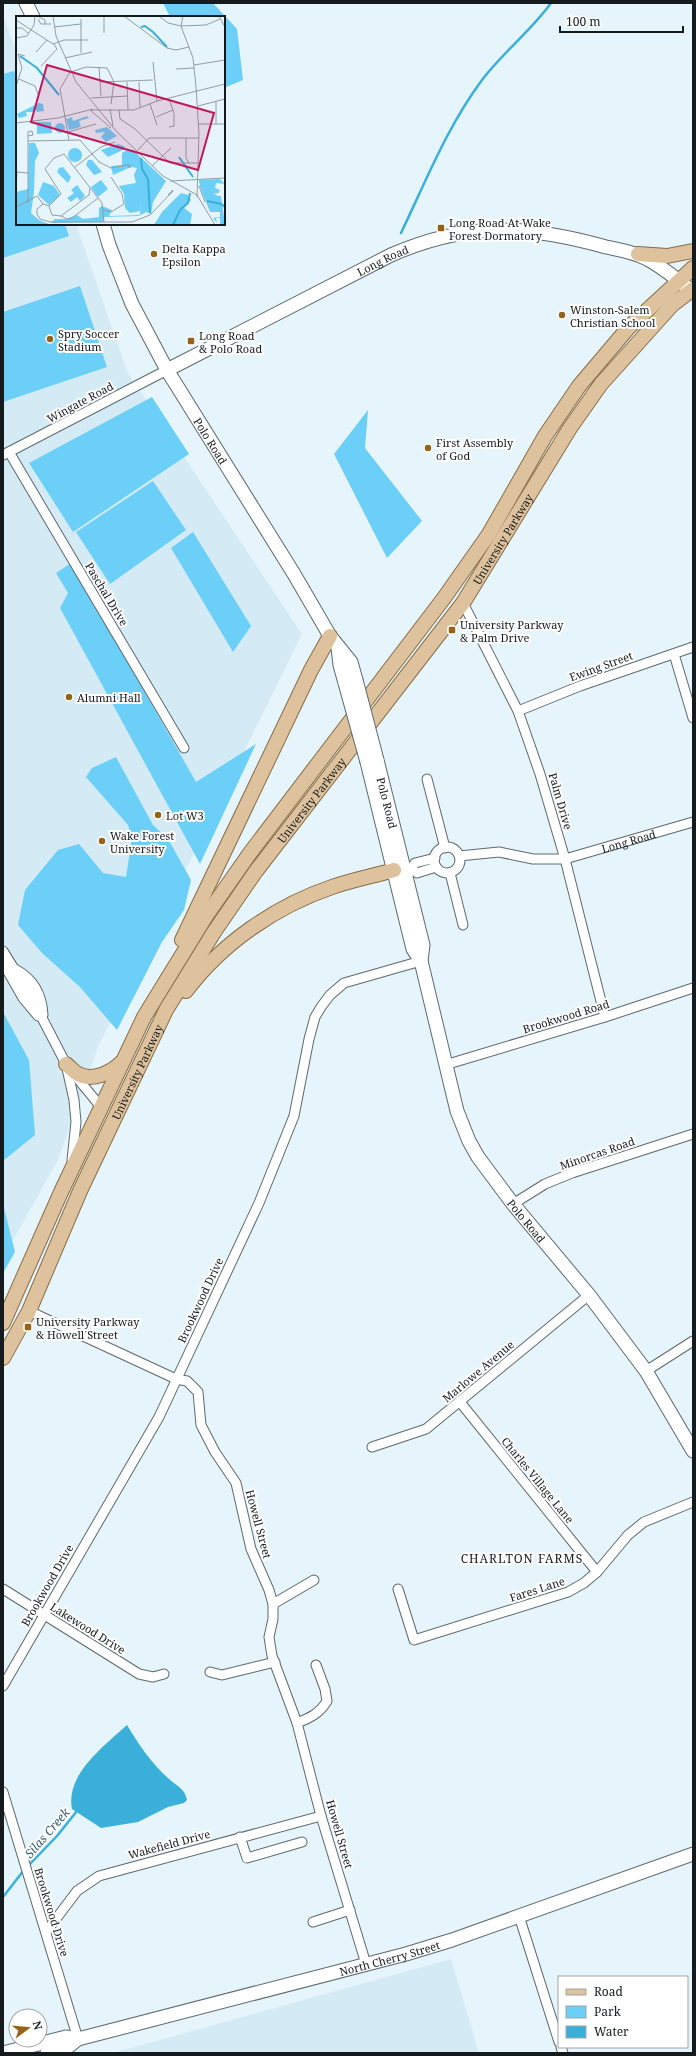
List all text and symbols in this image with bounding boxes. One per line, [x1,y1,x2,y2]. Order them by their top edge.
scale bar [560,8,683,34]
text: 100 m [566,13,601,30]
inset map [16,16,225,225]
place label: Long Road At Wake Forest Dormatory [449,215,551,243]
marker: Long Road At Wake Forest Dormatory [436,223,446,233]
place label: Delta Kappa Epsilon [162,241,226,269]
street label: Long Road [354,241,411,279]
marker: Delta Kappa Epsilon [149,249,159,259]
place label: Winston-Salem Christian School [570,302,656,330]
marker: Winston-Salem Christian School [557,310,567,320]
place label: Spry Soccer Stadium [58,326,120,354]
place label: Long Road & Polo Road [199,328,262,356]
marker: Spry Soccer Stadium [45,334,55,344]
marker: Long Road & Polo Road [186,336,196,346]
street label: Wingate Road [44,378,116,426]
street label: Polo Road [191,414,231,467]
place label: First Assembly of God [436,435,514,463]
marker: First Assembly of God [423,443,433,453]
street label: University Parkway [469,490,536,587]
street label: Paschal Drive [82,559,132,629]
place label: University Parkway & Palm Drive [460,617,564,645]
marker: University Parkway & Palm Drive [447,625,457,635]
street label: Ewing Street [567,648,635,684]
place label: Alumni Hall [77,690,141,705]
marker: Alumni Hall [64,692,74,702]
street label: University Parkway [273,754,349,845]
street label: Palm Drive [546,771,576,831]
street label: Polo Road [374,776,401,830]
place label: Lot W3 [166,808,204,823]
marker: Lot W3 [153,810,163,820]
street label: Long Road [600,826,658,856]
place label: Wake Forest University [110,828,174,856]
marker: Wake Forest University [97,836,107,846]
street label: Brookwood Road [521,996,611,1036]
street label: University Parkway [108,1021,166,1122]
street label: Minorcas Road [557,1133,637,1173]
street label: Polo Road [504,1196,549,1246]
street label: Brookwood Drive [174,1255,226,1345]
place label: University Parkway & Howell Street [36,1314,140,1342]
marker: University Parkway & Howell Street [23,1322,33,1332]
street label: Marlowe Avenue [439,1337,517,1405]
street label: Charles Village Lane [499,1434,578,1526]
street label: Howell Street [243,1488,275,1560]
street label: Brookwood Drive [17,1541,77,1629]
district label: CHARLTON FARMS [461,1550,583,1567]
street label: Fares Lane [508,1573,567,1605]
street label: Lakewood Drive [48,1599,128,1657]
street label: Howell Street [323,1798,357,1870]
water label: Silas Creek [21,1804,74,1862]
street label: Wakefield Drive [126,1826,212,1862]
street label: Brookwood Drive [31,1866,73,1958]
street label: North Cherry Street [338,1937,442,1979]
legend [558,1976,688,2048]
text: Road [594,1983,624,2000]
text: Park [594,2003,622,2020]
north arrow [8,2008,48,2048]
text: N [30,2019,47,2032]
text: Water [594,2023,629,2040]

